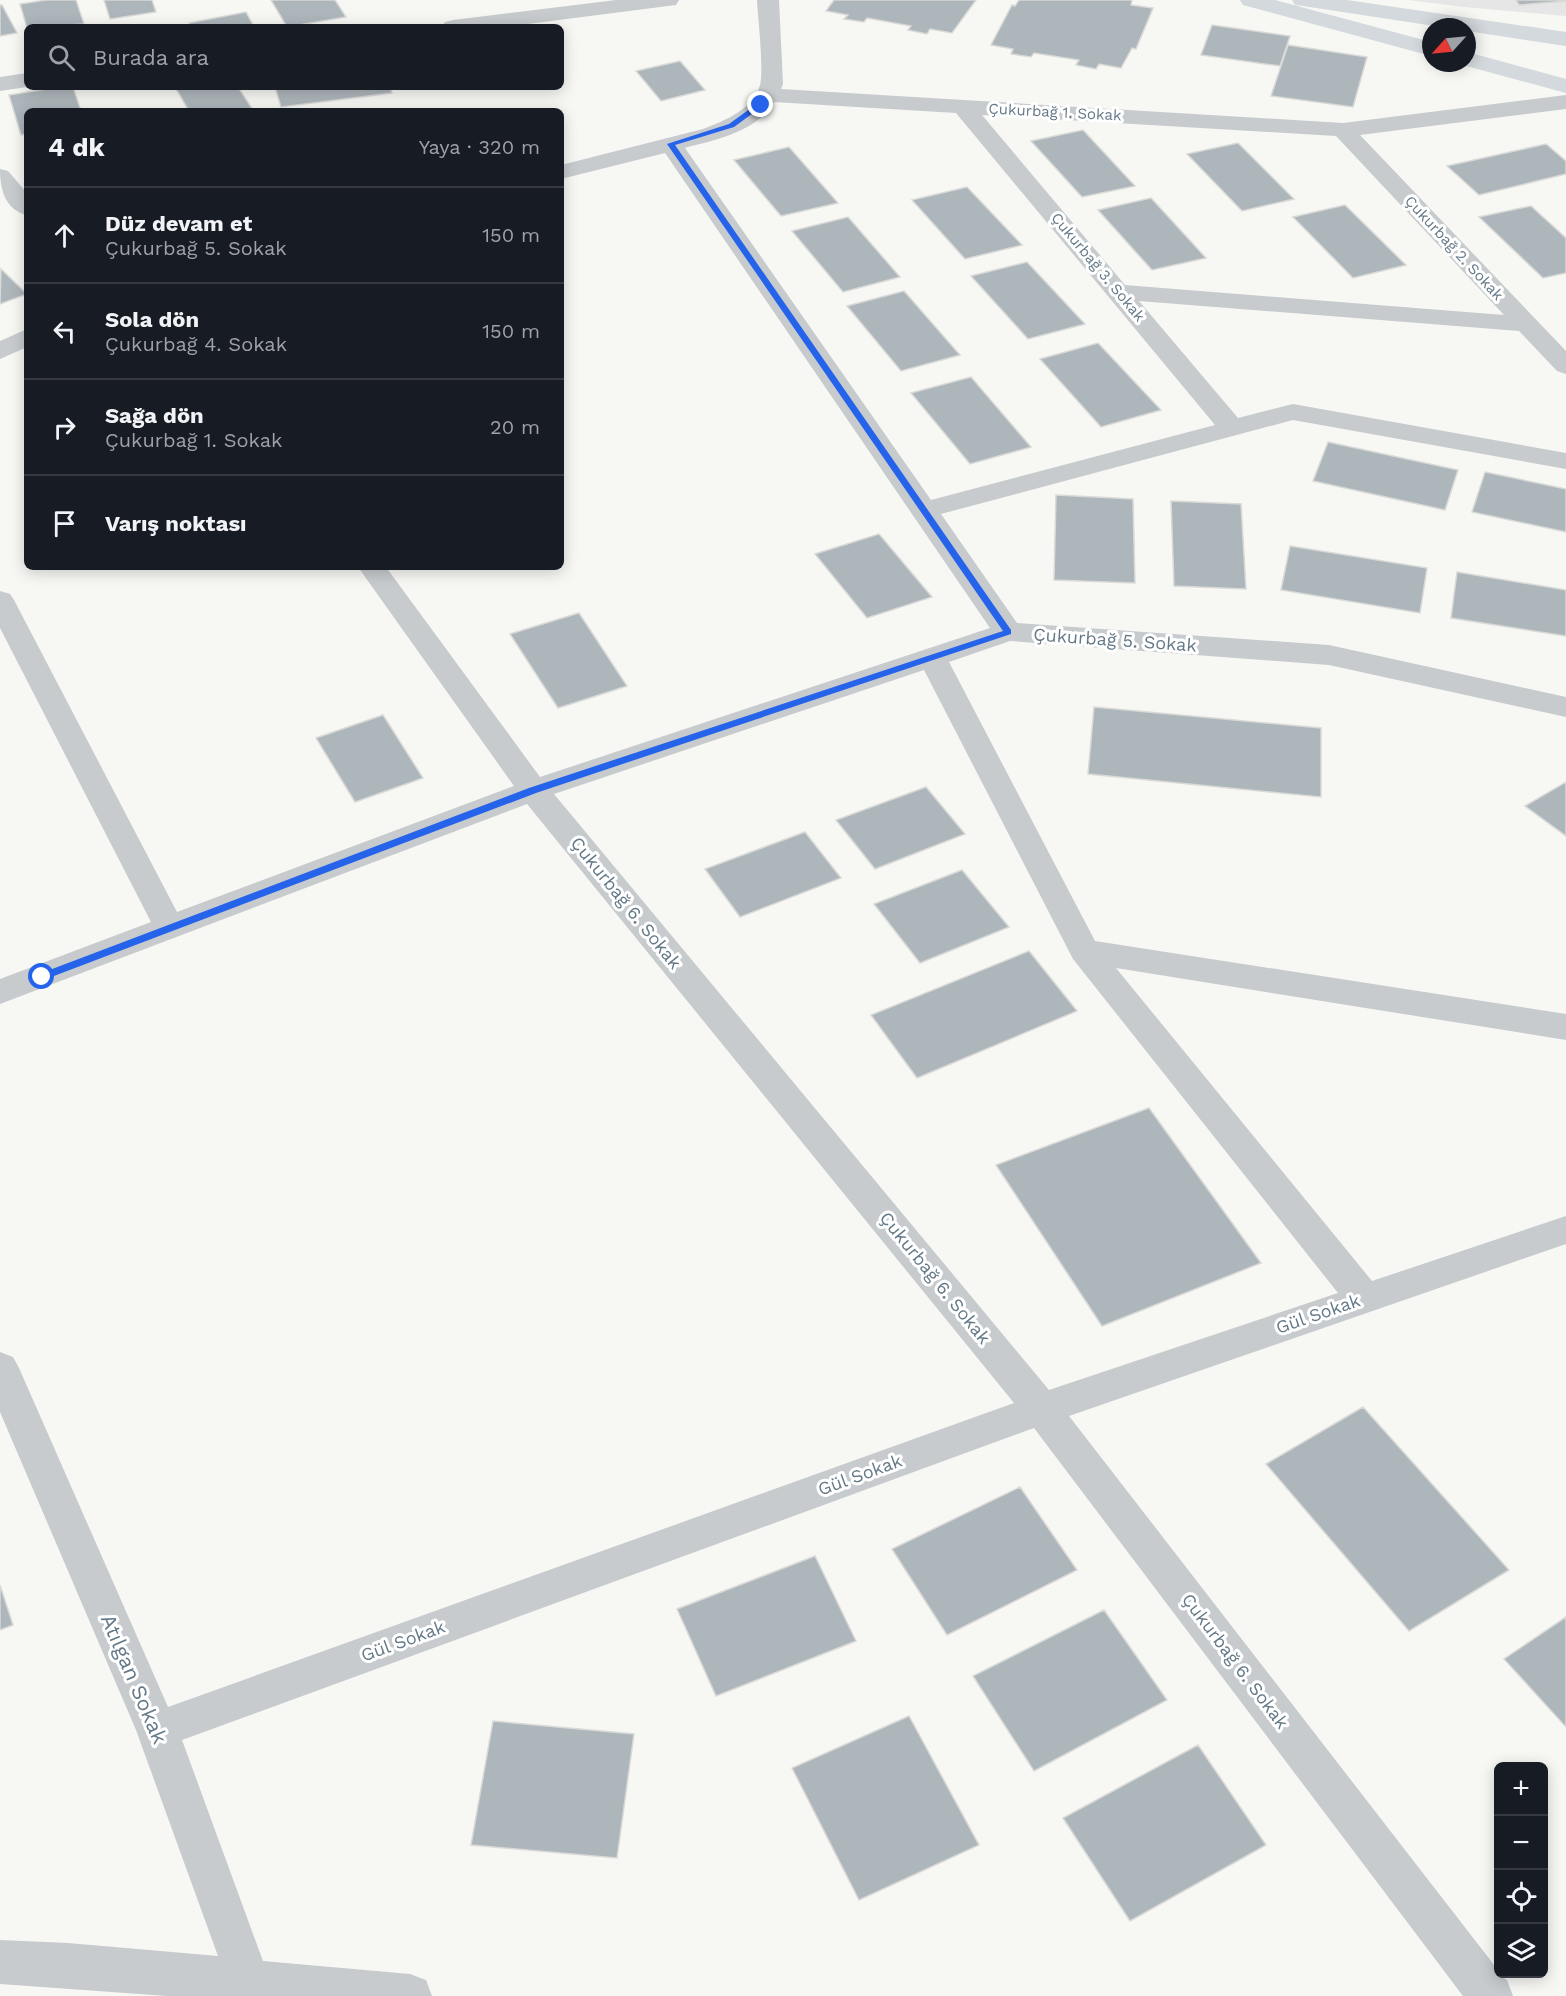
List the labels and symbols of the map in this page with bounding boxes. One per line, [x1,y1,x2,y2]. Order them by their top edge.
north arrow [1422,18,1476,72]
route end [747,91,773,117]
street label: Çukurbağ 1. Sokak [988,100,1122,124]
street label: Çukurbağ 2. Sokak [1401,192,1507,304]
street label: Çukurbağ 3. Sokak [1047,209,1149,325]
street label: Çukurbağ 5. Sokak [1033,623,1197,656]
street label: Çukurbağ 6. Sokak [567,832,686,973]
route start [28,963,54,989]
street label: Çukurbağ 6. Sokak [876,1207,995,1348]
street label: Gül Sokak [1273,1289,1363,1338]
street label: Gül Sokak [815,1450,905,1499]
street label: Çukurbağ 6. Sokak [1178,1589,1293,1732]
street label: Atılgan Sokak [96,1610,173,1748]
street label: Gül Sokak [358,1616,448,1665]

